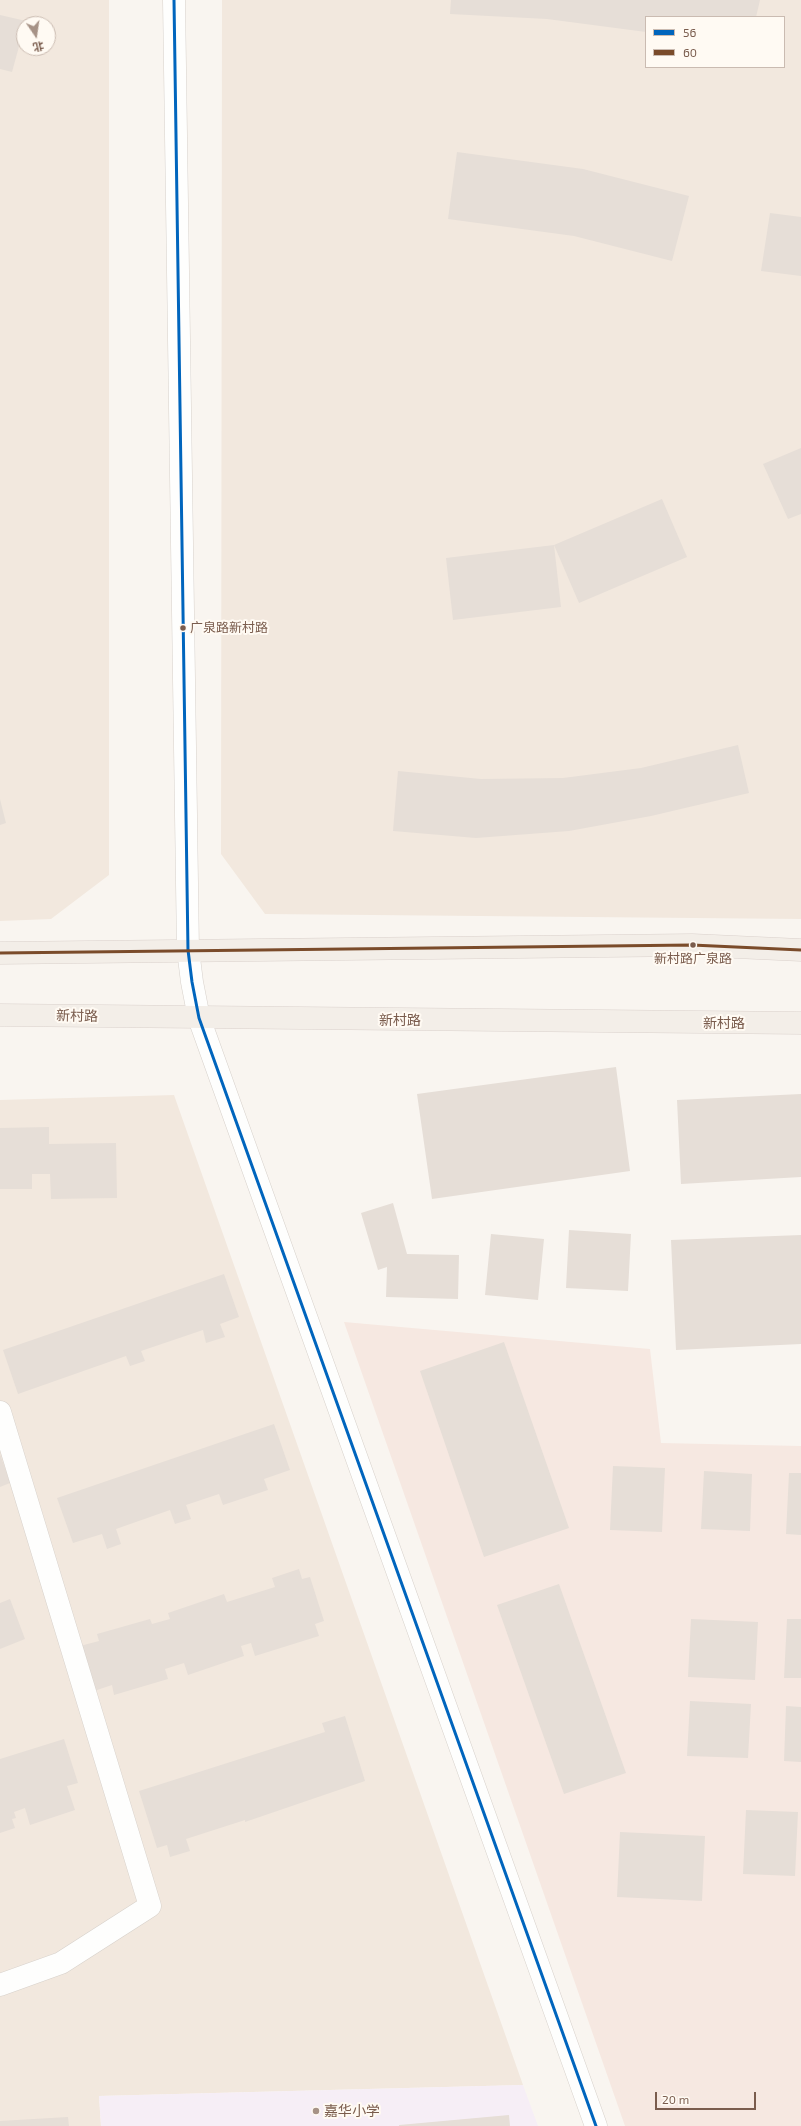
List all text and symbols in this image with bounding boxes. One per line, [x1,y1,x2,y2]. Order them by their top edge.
north arrow [16,16,56,56]
legend [645,16,785,68]
text: 56 [683,25,696,39]
text: 北 [32,40,45,55]
text: 60 [683,45,697,59]
place label: 广泉路新村路 [190,620,268,636]
marker: 广泉路新村路 [178,623,188,633]
marker: 新村路广泉路 [688,940,698,950]
place label: 新村路广泉路 [654,951,732,967]
street label: 新村路 [56,1007,98,1025]
street label: 新村路 [379,1012,421,1028]
street label: 新村路 [703,1015,745,1031]
scale bar [657,2084,758,2110]
text: 20 m [662,2092,689,2106]
place label: 嘉华小学 [324,2103,380,2119]
marker: 嘉华小学 [311,2106,321,2116]

